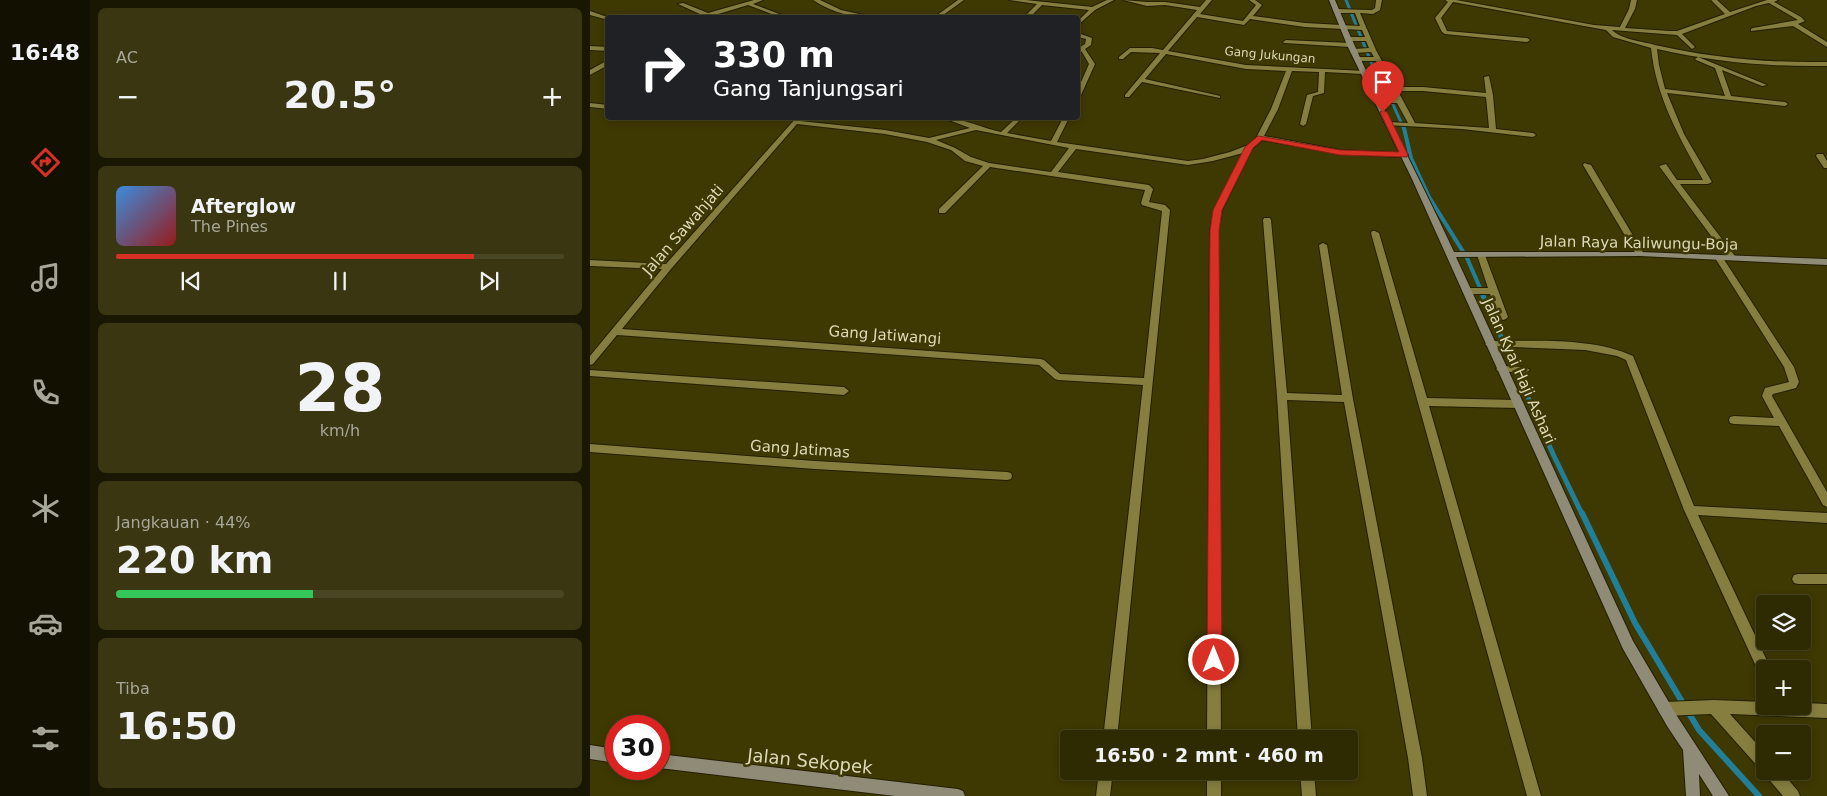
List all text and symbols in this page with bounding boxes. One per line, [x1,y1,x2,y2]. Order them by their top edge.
icon: right [630,35,695,100]
text: 330 m [713,35,835,75]
text: 16:48 [10,40,80,65]
street label: Gang Jukungan [1224,44,1316,66]
text: AC [116,48,138,67]
pin [1362,61,1404,112]
icon: arrive [1369,68,1397,96]
text: 20.5° [284,73,396,117]
text: Gang Tanjungsari [713,76,904,101]
text: − [116,80,139,113]
text: + [541,80,564,113]
icon: directions [28,145,63,180]
street label: Jalan Sawahjati [638,181,727,280]
text: Afterglow [191,195,296,217]
text: The Pines [191,217,268,236]
street label: Jalan Raya Kaliwungu-Boja [1539,232,1738,254]
icon: music [28,260,63,295]
icon: previous [177,267,205,295]
icon: pause [326,267,354,295]
icon: next [475,267,503,295]
street label: Jalan Kyai Haji Ashari [1478,294,1559,447]
street label: Gang Jatiwangi [828,322,942,348]
text: 28 [295,351,385,426]
icon: phone [28,375,63,410]
text: km/h [320,421,360,440]
street label: Gang Jatimas [750,437,851,461]
icon: climate [28,491,63,526]
text: Jangkauan · 44% [116,513,251,532]
text: 220 km [116,538,273,582]
map controls [1756,595,1811,780]
button: layers [1756,595,1811,650]
icon: car [28,606,63,641]
position arrow [1187,633,1239,685]
button: + [1756,660,1811,715]
text: Tiba [116,679,150,698]
text: 16:50 [116,704,237,748]
speed limit sign: 30 [605,715,670,780]
icon: filters [28,721,63,756]
button: − [1756,725,1811,780]
street label: Jalan Sekopek [745,744,874,778]
text: 16:50 · 2 mnt · 460 m [1094,744,1324,766]

